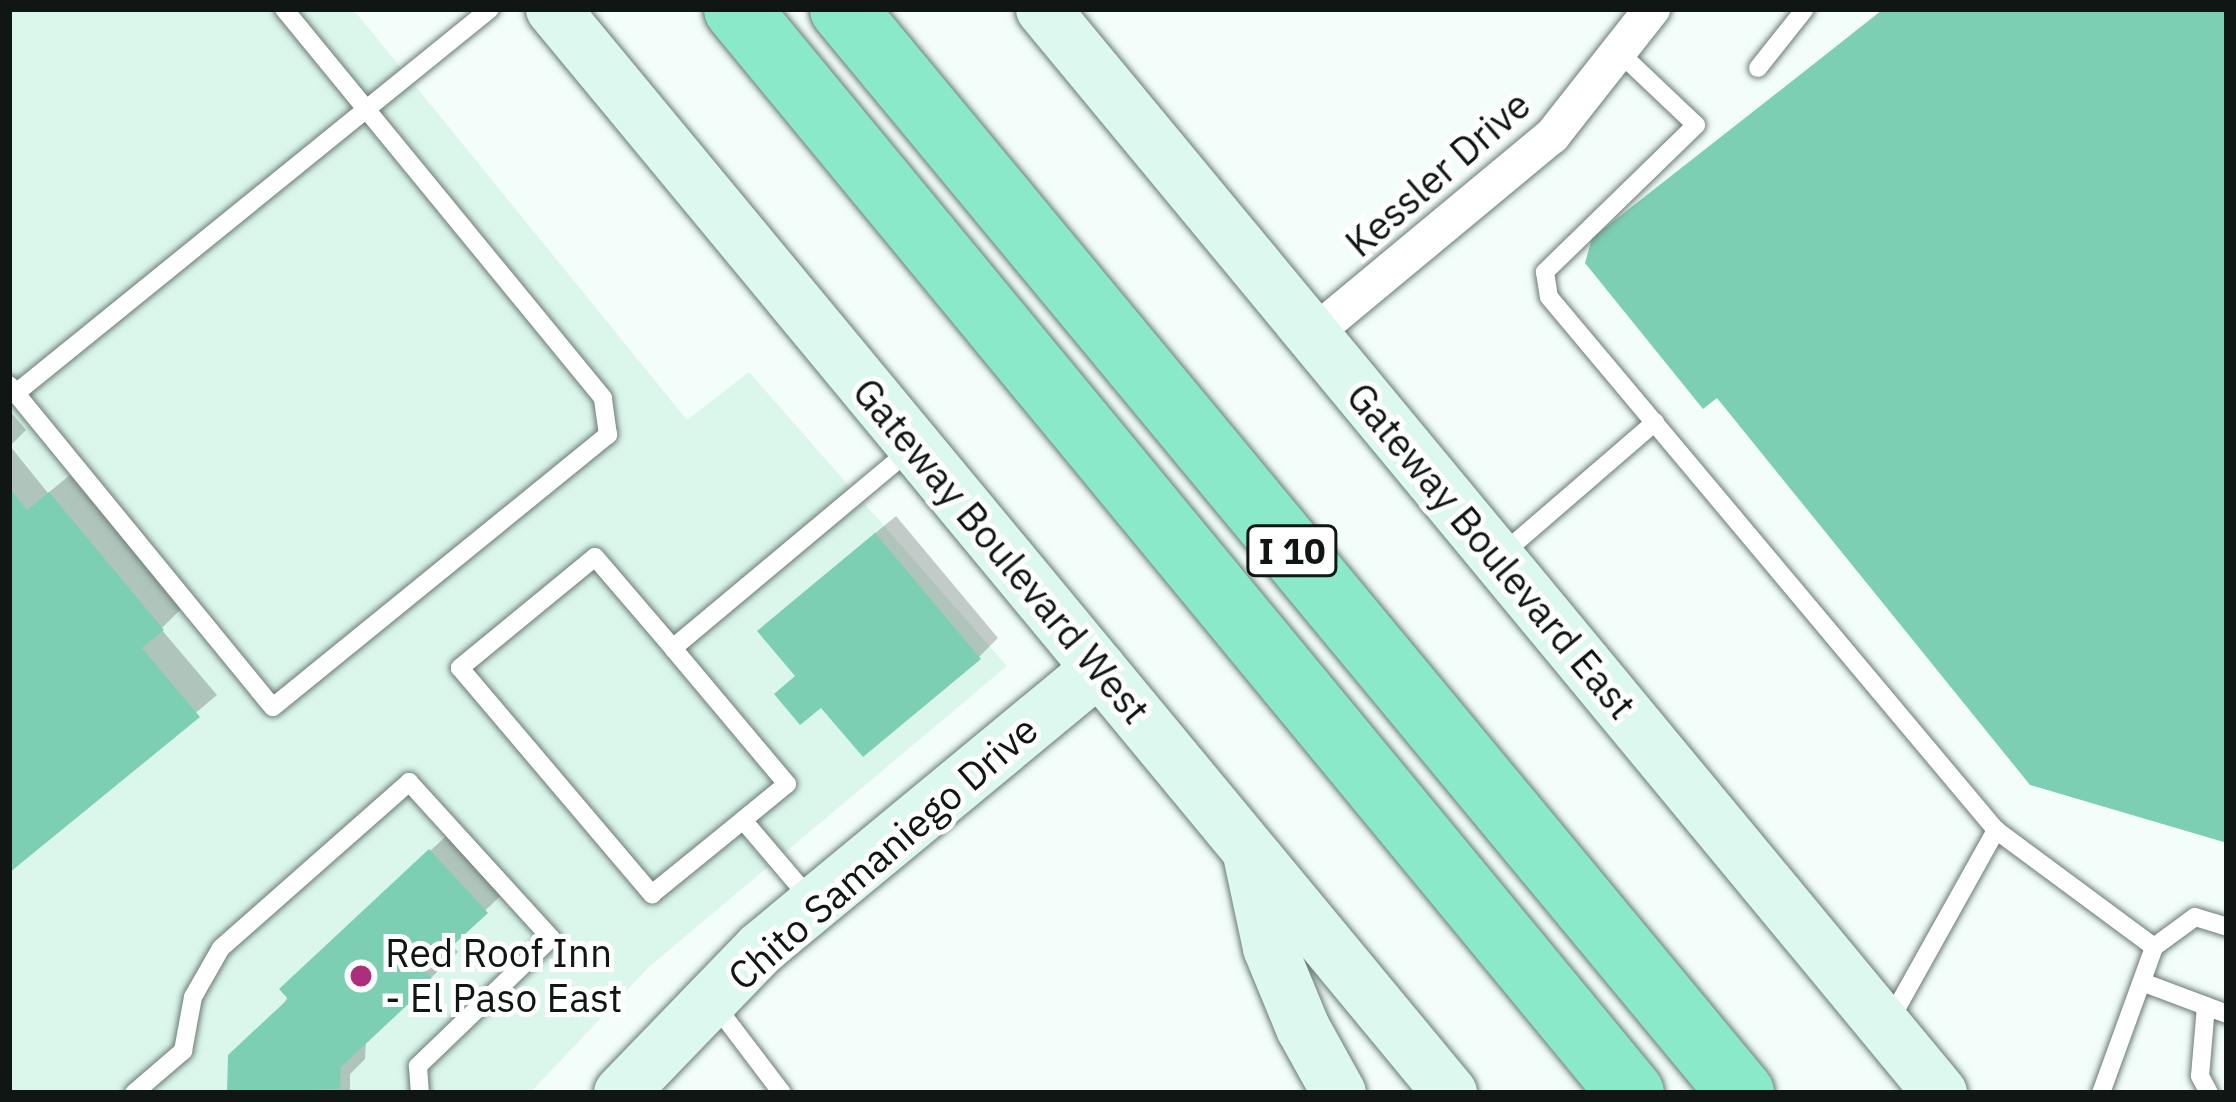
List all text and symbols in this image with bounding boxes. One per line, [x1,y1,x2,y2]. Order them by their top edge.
street label: Kessler Drive [1336,81,1540,267]
street label: Gateway Boulevard West [843,369,1159,733]
street label: Gateway Boulevard East [1337,373,1645,729]
road number: I 10 [1244,521,1340,581]
street label: Chito Samaniego Drive [719,706,1047,1000]
place label: Red Roof Inn - El Paso East [385,931,622,1022]
marker: Red Roof Inn - El Paso East [348,963,374,989]

